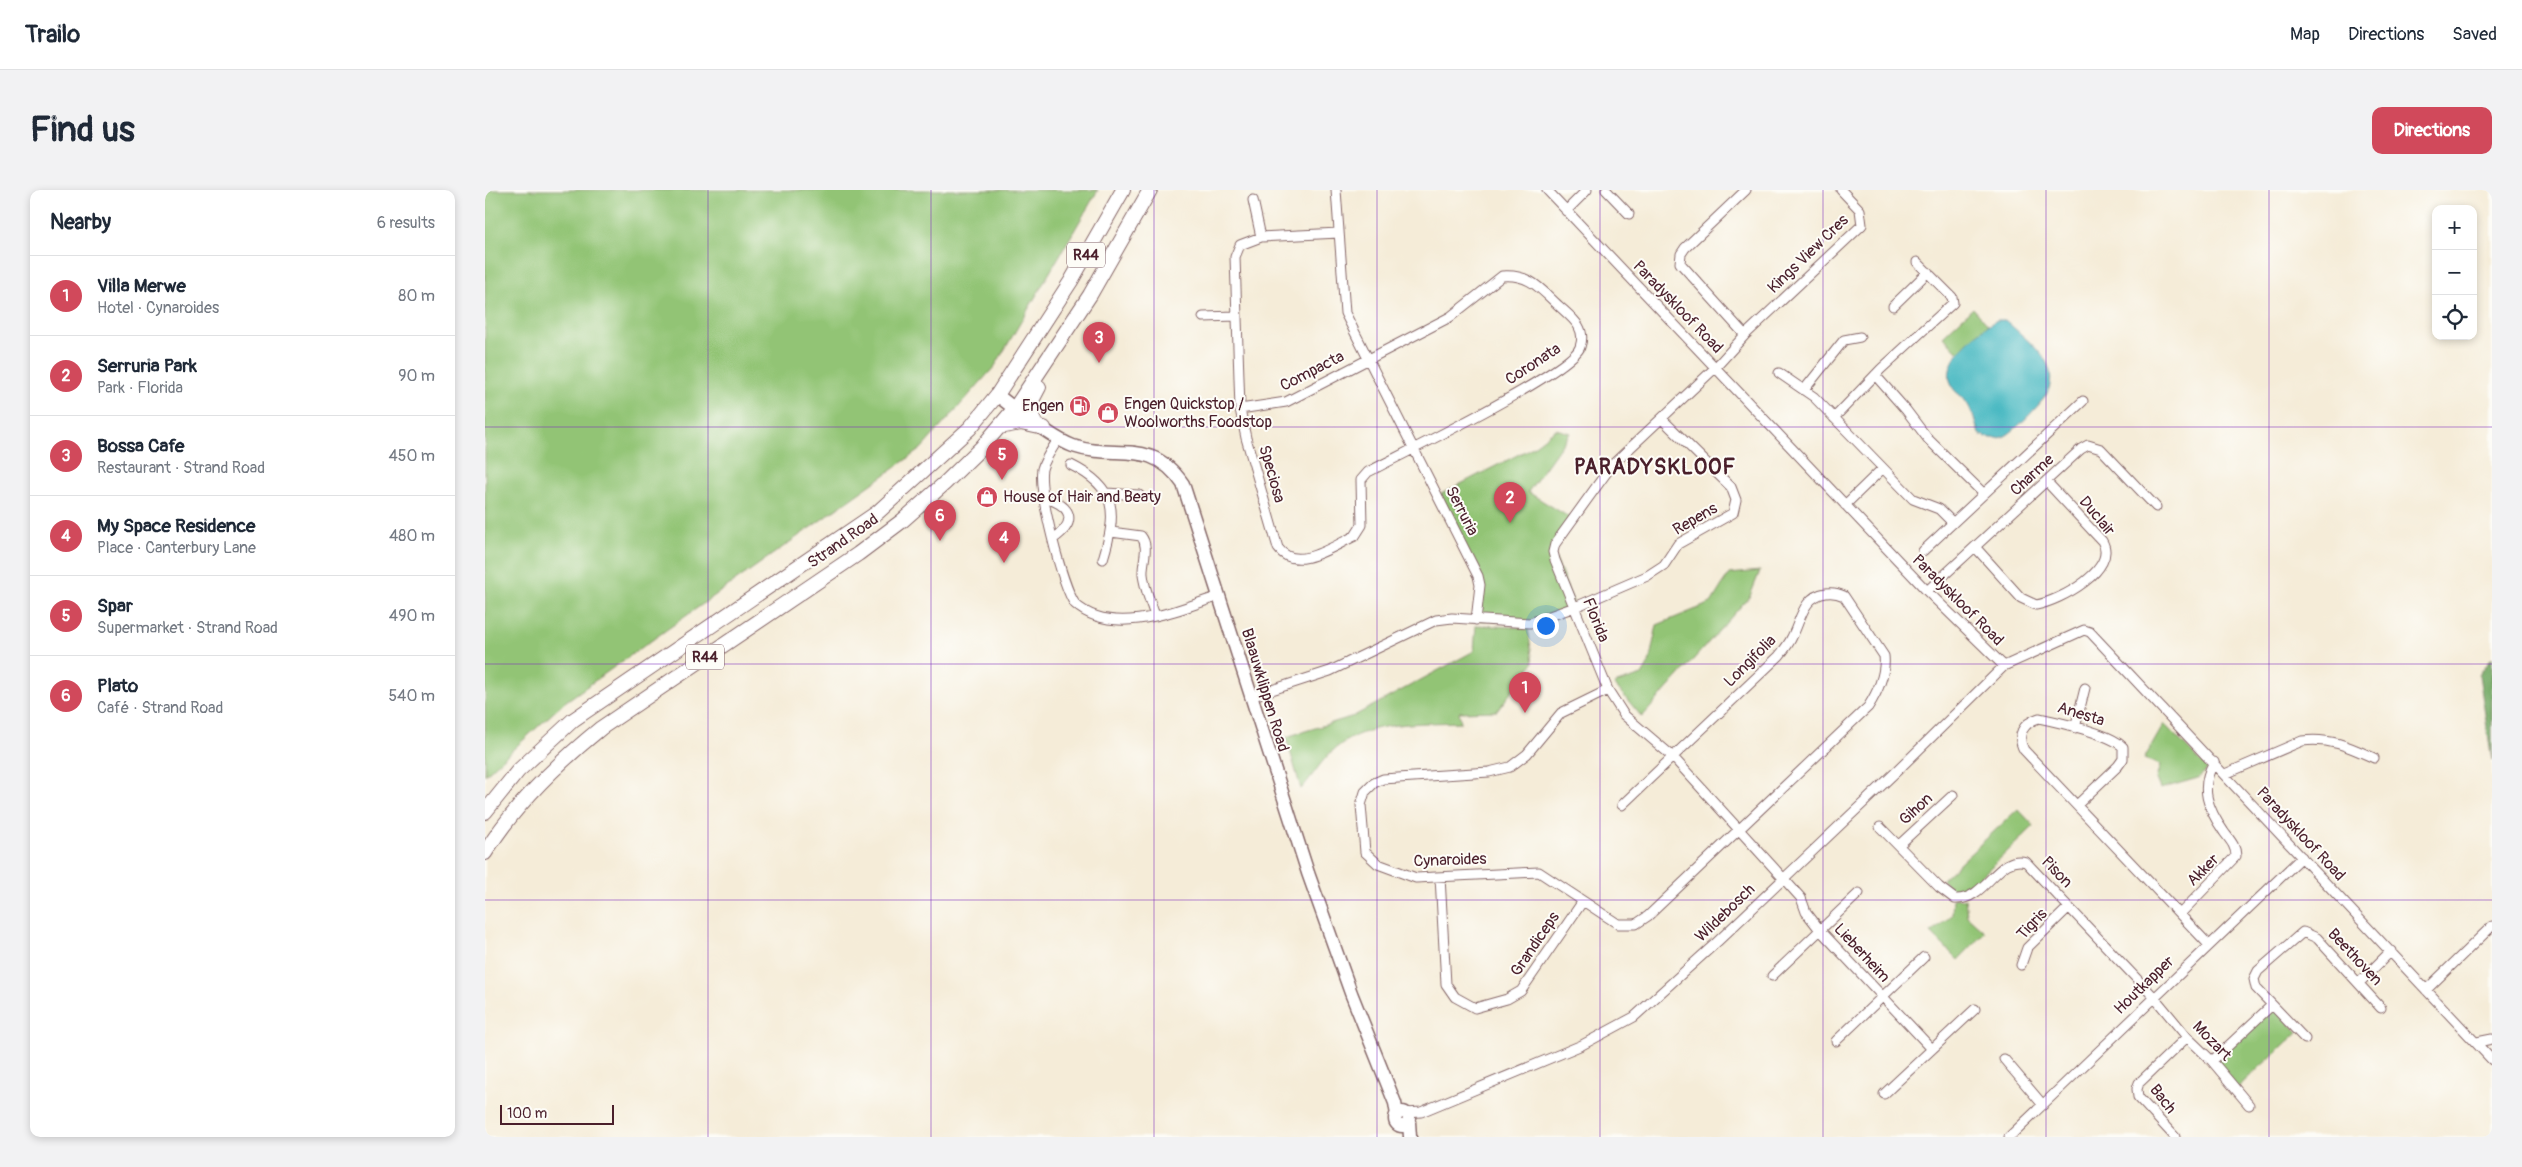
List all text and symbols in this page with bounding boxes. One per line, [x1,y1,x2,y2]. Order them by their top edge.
text: Trailo [25,20,80,49]
text: Map [2290,23,2320,46]
text: Directions [2348,23,2424,46]
text: Saved [2452,23,2497,46]
button: Directions [2372,107,2492,154]
text: Find us [30,108,135,152]
map controls [2432,205,2477,340]
button: + [2432,205,2477,250]
text: Nearby [50,209,111,236]
street label: Kings View Cres [1763,210,1853,298]
text: 6 results [377,213,435,233]
road number: R44 [1067,242,1105,268]
button: − [2432,250,2477,295]
street label: Paradyskloof Road [1629,256,1727,358]
text: Villa Merwe [97,274,186,298]
text: 1 [63,286,69,306]
text: 80 m [398,286,435,306]
button: locate [2432,295,2477,340]
text: Hotel · Cynaroides [97,298,219,318]
pin: 3 [1083,322,1115,363]
street label: Coronata [1501,339,1565,389]
street label: Compacta [1277,346,1347,396]
text: Serruria Park [97,354,197,378]
text: 2 [62,366,70,386]
text: 90 m [398,366,435,386]
text: Park · Florida [97,378,183,398]
fuel station icon: Engen [1068,394,1092,418]
place label: Engen Quickstop / Woolworths Foodstop [1124,394,1272,432]
place label: Engen [1022,396,1064,416]
shop icon: Engen Quickstop / Woolworths Foodstop [1096,401,1120,425]
text: Bossa Cafe [97,434,184,458]
pin: 5 [986,439,1018,480]
street label: Speciosa [1254,443,1290,505]
text: 3 [62,446,70,466]
text: 450 m [388,446,435,466]
street label: Charme [2006,450,2058,500]
district label: PARADYSKLOOF [1574,454,1736,481]
text: Restaurant · Strand Road [97,458,265,478]
pin: 2 [1494,482,1526,523]
street label: Serruria [1441,483,1483,539]
shop icon: House of Hair and Beaty [975,485,999,509]
place label: House of Hair and Beaty [1003,487,1161,507]
street label: Duclair [2075,492,2120,540]
street label: Repens [1669,498,1721,540]
pin: 6 [924,500,956,541]
street label: Strand Road [804,509,882,573]
text: My Space Residence [97,514,255,538]
pin: 4 [988,522,1020,563]
text: 4 [61,526,71,546]
text: 480 m [389,526,435,546]
text: Place · Canterbury Lane [97,538,256,558]
street label: Paradyskloof Road [1908,550,2008,650]
text: Spar [97,594,133,618]
street label: Florida [1578,595,1614,645]
text: 5 [62,606,70,626]
text: 490 m [389,606,435,626]
your location [1533,613,1559,639]
text: Supermarket · Strand Road [97,618,278,638]
street label: Blaauwklippen Road [1237,626,1293,754]
street label: Longifolia [1720,631,1780,691]
road number: R44 [686,644,724,670]
pin: 1 [1509,672,1541,713]
text: Plato [97,674,138,698]
text: 6 [61,686,71,706]
text: 540 m [388,686,435,706]
street label: Anesta [2055,697,2107,731]
text: Café · Strand Road [97,698,223,718]
street label: Paradyskloof Road [2252,783,2350,885]
street label: Gihon [1895,789,1937,829]
street label: Cynaroides [1413,849,1487,871]
street label: Akker [2183,850,2223,890]
street label: Pison [2037,852,2077,892]
street label: Wildebosch [1691,880,1759,946]
street label: Tigris [2013,904,2051,944]
street label: Grandiceps [1506,908,1564,980]
street label: Lieberheim [1830,919,1894,987]
street label: Beethoven [2323,924,2387,990]
street label: Houtkapper [2110,951,2178,1019]
street label: Mozart [2188,1017,2236,1066]
street label: Bach [2145,1080,2181,1118]
scale bar [500,1102,614,1125]
text: 100 m [507,1105,547,1122]

